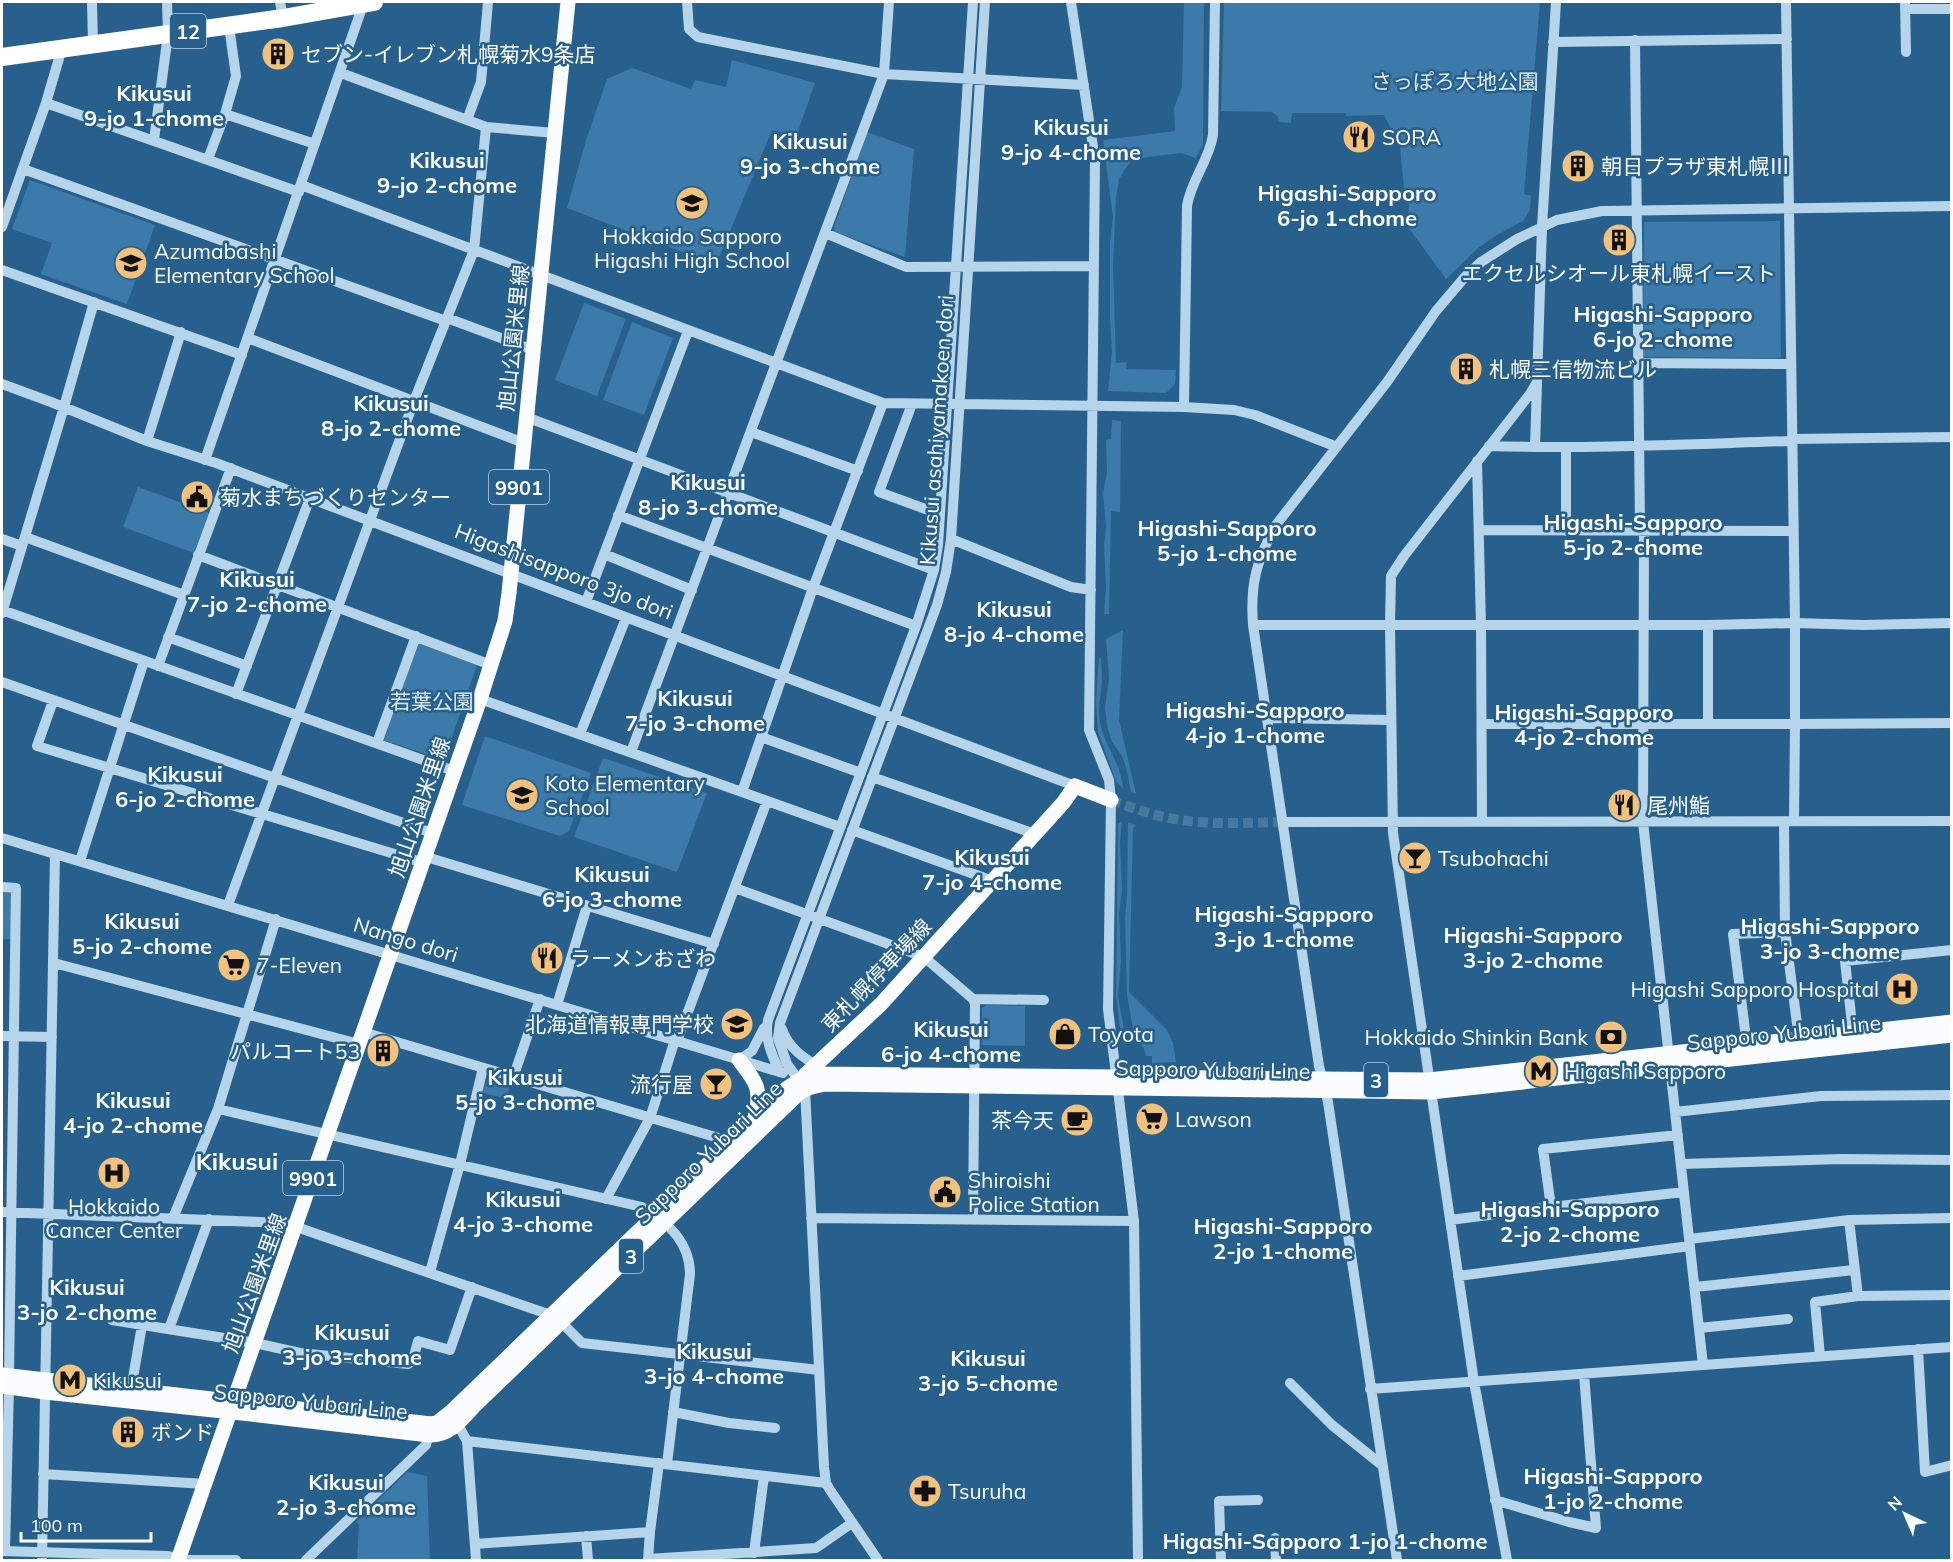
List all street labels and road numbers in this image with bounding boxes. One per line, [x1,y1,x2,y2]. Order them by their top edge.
road number: 12 [170,14,206,48]
street label: 旭山公園米里線 [492,264,534,412]
street label: Kikusui asahiyamakoen dori [914,294,958,566]
road number: 9901 [489,470,549,504]
street label: Higashisapporo 3jo dori [451,517,677,625]
street label: 旭山公園米里線 [383,733,455,881]
street label: Nango dori [351,911,461,967]
street label: 東札幌停車場線 [816,913,936,1037]
street label: Sapporo Yubari Line [1686,1009,1882,1055]
street label: Sapporo Yubari Line [1115,1054,1311,1084]
road number: 3 [1364,1063,1388,1097]
street label: Sapporo Yubari Line [629,1075,787,1229]
road number: 9901 [283,1161,343,1195]
street label: 旭山公園米里線 [217,1209,291,1357]
road number: 3 [619,1239,643,1273]
street label: Sapporo Yubari Line [213,1378,409,1424]

